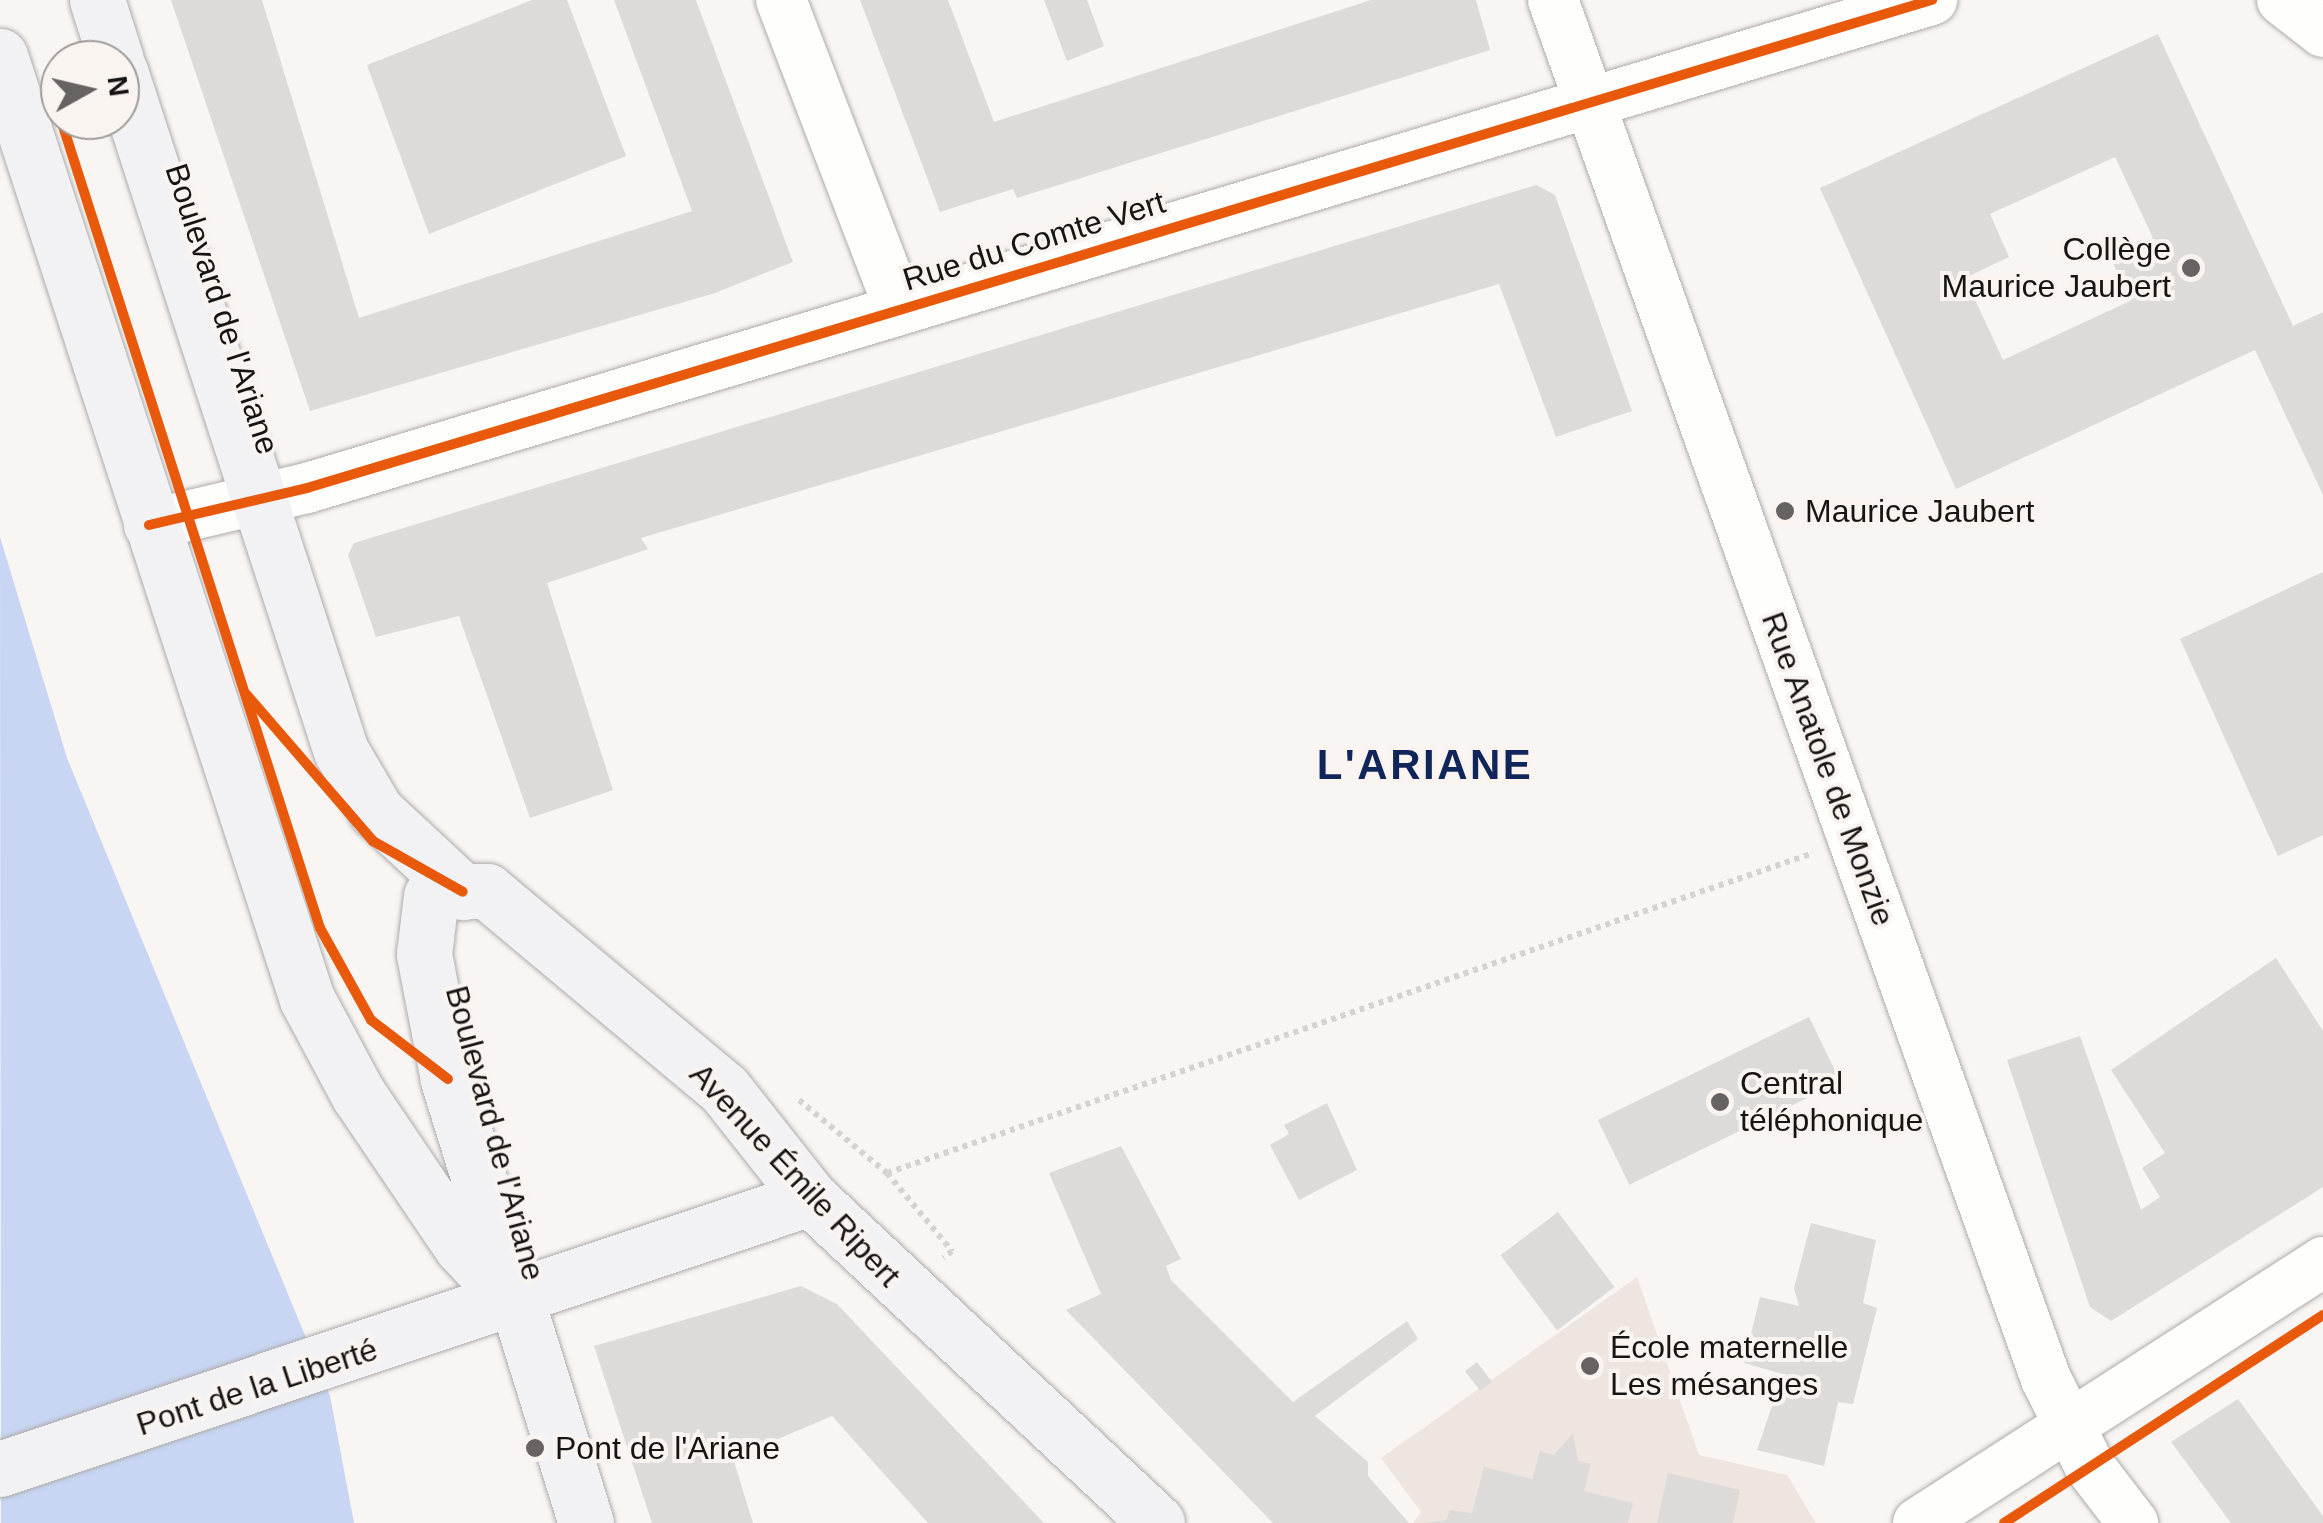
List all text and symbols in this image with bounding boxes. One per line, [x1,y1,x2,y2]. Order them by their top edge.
north arrow [40,40,140,140]
text: N [101,74,135,98]
street label: Boulevard de l'Ariane [157,159,287,459]
street label: Rue du Comte Vert [898,183,1170,299]
place label: Collège Maurice Jaubert [1942,231,2171,306]
marker: Collège Maurice Jaubert [2180,257,2202,279]
place label: Maurice Jaubert [1805,492,2034,530]
marker: Maurice Jaubert [1774,500,1796,522]
street label: Rue Anatole de Monzie [1753,606,1903,932]
district label: L'ARIANE [1317,740,1533,790]
street label: Boulevard de l'Ariane [437,982,553,1284]
street label: Avenue Émile Ripert [682,1055,908,1295]
place label: Central téléphonique [1740,1065,1923,1140]
marker: Central téléphonique [1709,1091,1731,1113]
place label: École maternelle Les mésanges [1610,1329,1848,1404]
street label: Pont de la Liberté [132,1330,382,1444]
marker: École maternelle Les mésanges [1579,1355,1601,1377]
place label: Pont de l'Ariane [555,1429,780,1467]
marker: Pont de l'Ariane [524,1437,546,1459]

